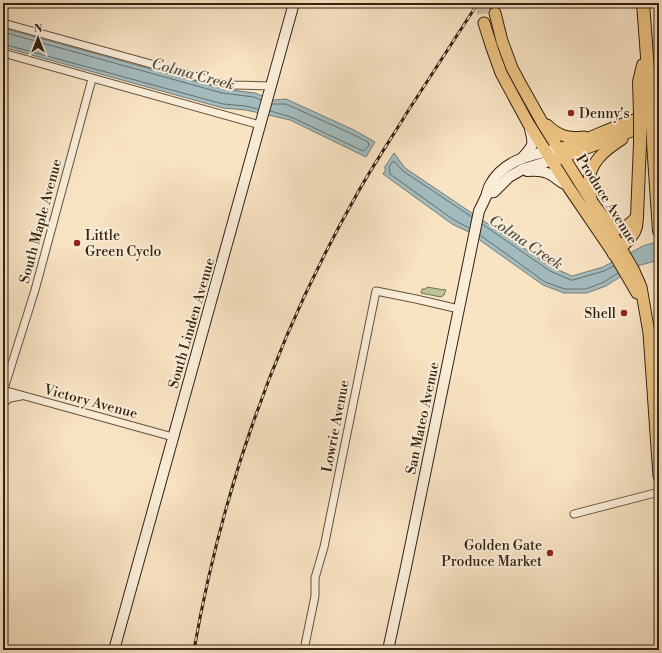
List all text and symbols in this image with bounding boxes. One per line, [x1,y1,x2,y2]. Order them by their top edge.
north arrow [18,18,58,58]
text: N [34,22,43,36]
water label: Colma Creek [149,54,236,95]
place label: Denny's [579,105,630,123]
marker: Denny's [566,108,576,118]
street label: Produce Avenue [571,151,641,248]
street label: South Maple Avenue [16,157,66,285]
water label: Colma Creek [485,211,566,274]
place label: Little Green Cyclo [85,227,162,261]
marker: Little Green Cyclo [72,238,82,248]
street label: South Linden Avenue [165,256,219,391]
place label: Shell [584,305,616,323]
marker: Shell [619,308,629,318]
street label: San Mateo Avenue [402,360,444,476]
street label: Lowrie Avenue [318,379,354,474]
street label: Victory Avenue [41,381,139,423]
place label: Golden Gate Produce Market [441,537,542,571]
marker: Golden Gate Produce Market [545,548,555,558]

